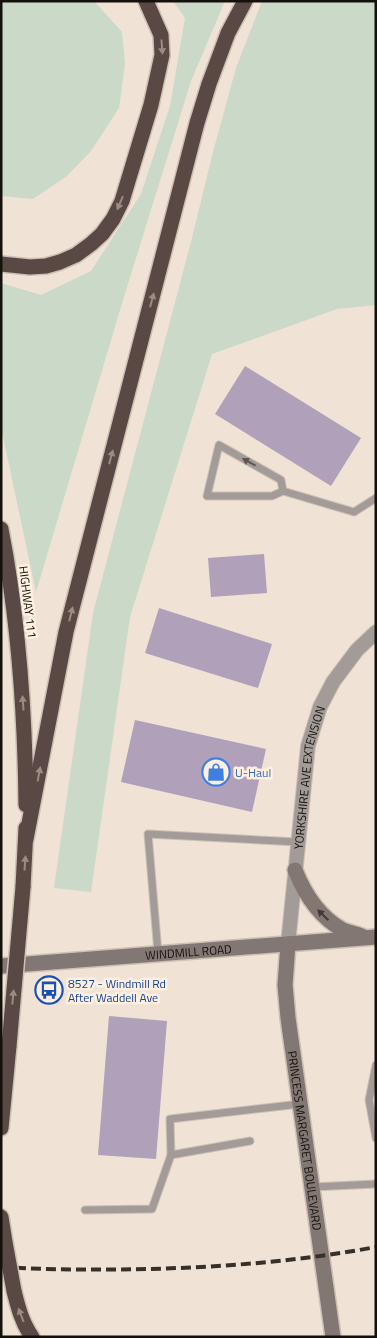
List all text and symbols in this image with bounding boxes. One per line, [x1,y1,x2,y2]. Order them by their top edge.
one-way arrow [158,39,166,55]
one-way arrow [116,196,124,211]
one-way arrow [148,292,156,307]
one-way arrow [107,449,115,464]
one-way arrow [241,458,256,466]
street label: HIGHWAY 111 [14,565,42,639]
one-way arrow [67,607,75,622]
one-way arrow [18,694,26,710]
street label: YORKSHIRE AVE EXTENSION [288,703,329,850]
shop icon: U-Haul [201,757,231,787]
place label: U-Haul [235,763,271,782]
one-way arrow [35,766,43,781]
one-way arrow [21,854,29,870]
one-way arrow [317,909,329,921]
street label: WINDMILL ROAD [144,939,233,964]
place label: 8527 - Windmill Rd After Waddell Ave [68,974,166,1007]
bus stop icon: 8527 - Windmill Rd After Waddell Ave [34,975,64,1005]
one-way arrow [10,989,18,1005]
street label: PRINCESS MARGARET BOULEVARD [283,1050,327,1232]
one-way arrow [16,1308,24,1322]

